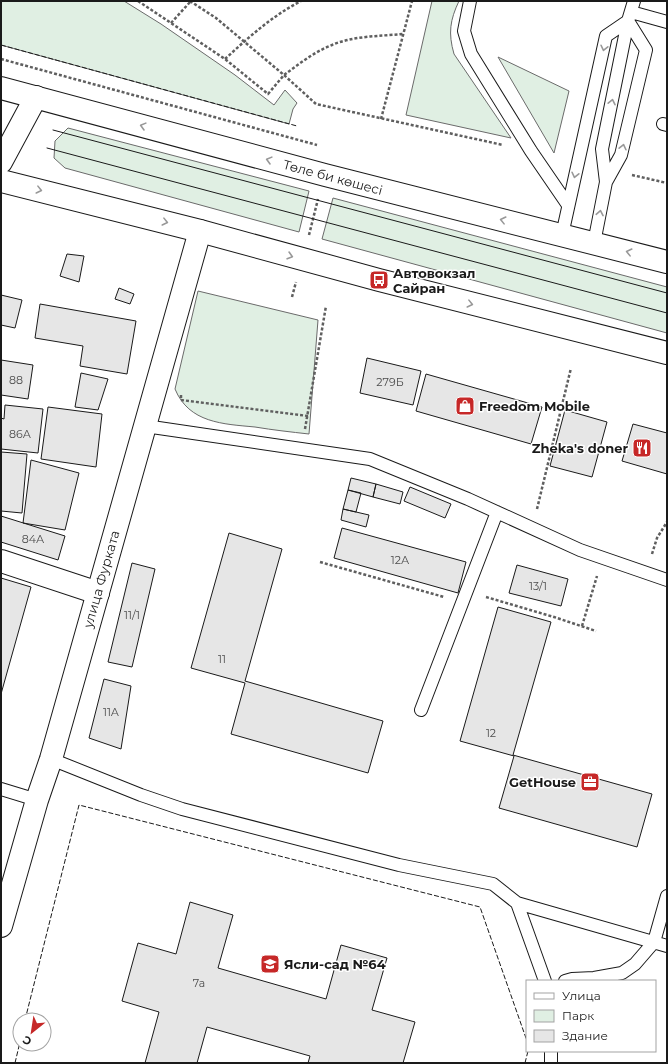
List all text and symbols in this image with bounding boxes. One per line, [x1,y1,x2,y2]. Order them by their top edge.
one-way arrow [600,45,608,51]
one-way arrow [607,99,615,105]
one-way arrow [140,122,147,131]
one-way arrow [619,144,627,150]
one-way arrow [266,156,273,165]
street label: Төле би көшесі [282,156,384,198]
one-way arrow [572,172,580,178]
one-way arrow [36,186,42,194]
one-way arrow [596,209,604,216]
one-way arrow [161,217,168,226]
one-way arrow [500,217,506,225]
one-way arrow [626,249,632,257]
one-way arrow [287,251,294,260]
place label: Автовокзал Сайран [393,265,475,296]
bus stop icon: Автовокзал Сайран [368,269,390,291]
one-way arrow [467,299,473,307]
house number: 88 [9,373,23,387]
house number: 279Б [376,375,404,389]
shop icon: Freedom Mobile [454,395,476,417]
place label: Freedom Mobile [479,398,590,414]
house number: 86А [9,427,32,441]
restaurant icon: Zheka's doner [631,437,653,459]
place label: Zheka's doner [532,440,628,456]
street label: улица Фурката [79,528,123,631]
house number: 84А [22,532,45,546]
house number: 12А [391,553,410,567]
house number: 13/1 [529,579,547,593]
house number: 11/1 [124,608,140,622]
house number: 11 [218,652,226,666]
house number: 11А [103,705,120,719]
house number: 12 [486,726,496,740]
office icon: GetHouse [579,771,601,793]
place label: GetHouse [509,774,576,790]
school or university icon: Ясли-сад №64 [259,953,281,975]
place label: Ясли-сад №64 [284,956,386,972]
house number: 7а [193,976,205,990]
legend [526,980,656,1052]
text: Улица [562,988,601,1003]
text: Парк [562,1008,594,1023]
north arrow [12,1012,52,1052]
text: Здание [562,1028,608,1043]
text: С [20,1033,34,1049]

